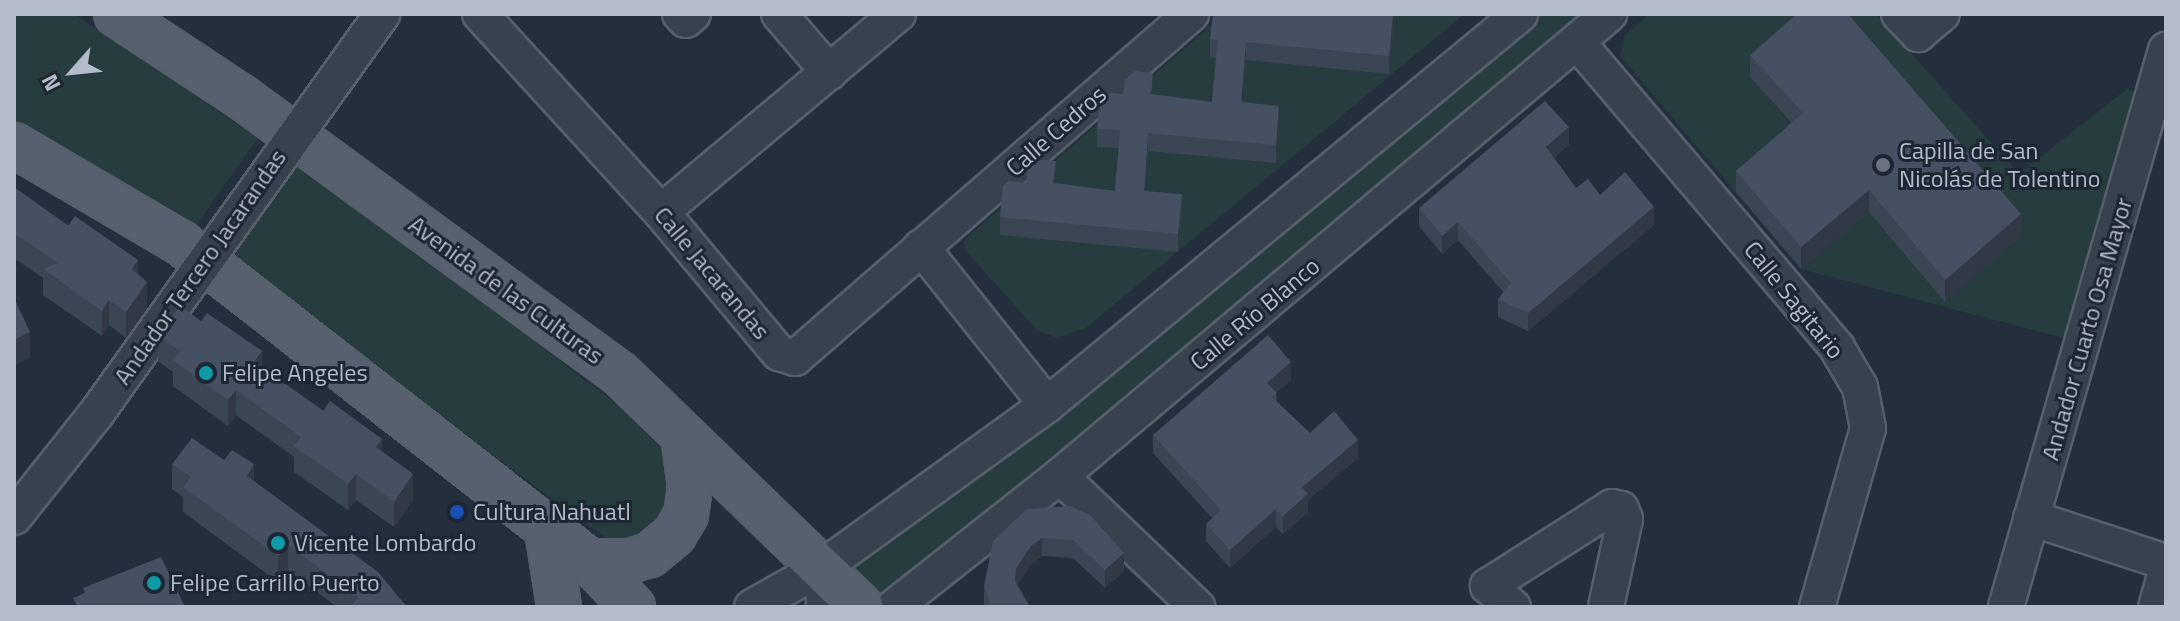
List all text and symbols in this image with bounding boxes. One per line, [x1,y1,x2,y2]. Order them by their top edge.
north arrow [32,32,112,112]
text: N [32,68,69,97]
street label: Calle Cedros [1000,80,1112,182]
place label: Capilla de San Nicolás de Tolentino [1899,137,2100,193]
street label: Andador Tercero Jacarandas [108,144,292,390]
marker: Capilla de San Nicolás de Tolentino [1874,156,1892,174]
street label: Andador Cuarto Osa Mayor [2036,194,2138,464]
street label: Calle Jacarandas [648,201,776,345]
street label: Avenida de las Culturas [403,210,609,370]
street label: Calle Sagitario [1738,235,1850,365]
street label: Calle Río Blanco [1185,252,1325,376]
place label: Felipe Angeles [222,359,368,387]
marker: Felipe Angeles [197,364,215,382]
place label: Cultura Nahuatl [473,498,631,526]
marker: Cultura Nahuatl [448,503,466,521]
place label: Vicente Lombardo [294,529,476,557]
marker: Vicente Lombardo [269,534,287,552]
place label: Felipe Carrillo Puerto [170,569,380,597]
marker: Felipe Carrillo Puerto [145,574,163,592]

